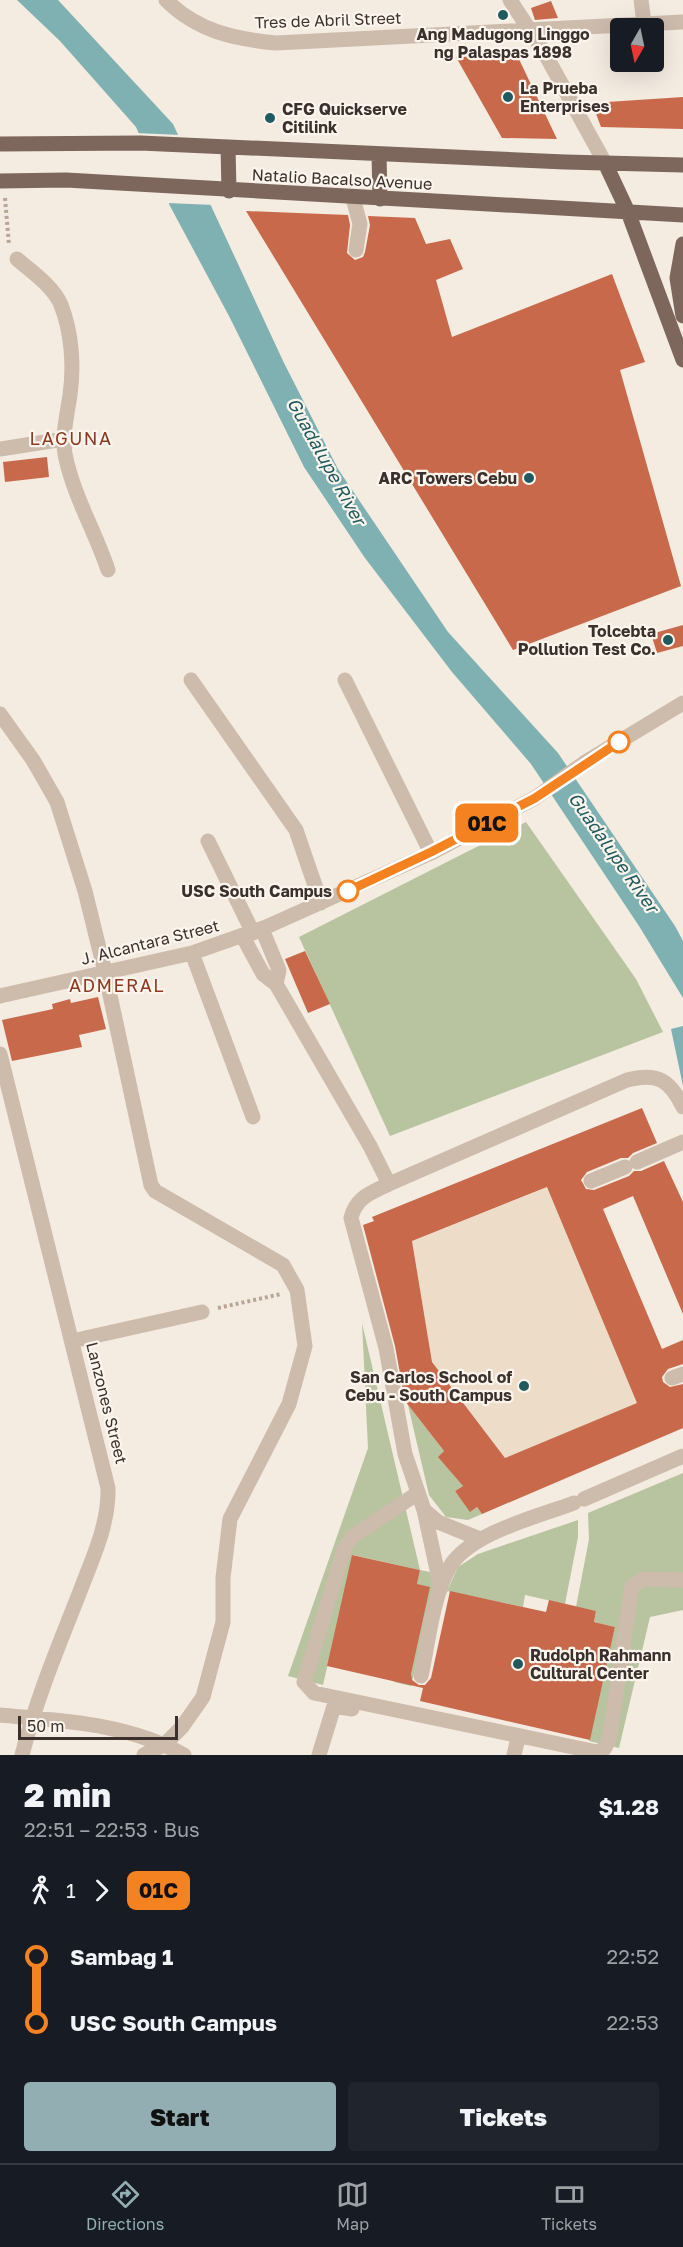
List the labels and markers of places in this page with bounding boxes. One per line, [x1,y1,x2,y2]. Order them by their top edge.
marker: Ang Madugong Linggo ng Palaspas 1898 [496,8,510,22]
place label: Ang Madugong Linggo ng Palaspas 1898 [416,24,590,62]
place label: La Prueba Enterprises [520,78,610,116]
marker: La Prueba Enterprises [501,90,515,104]
place label: CFG Quickserve Citilink [282,99,407,137]
marker: CFG Quickserve Citilink [263,111,277,125]
place label: ARC Towers Cebu [379,468,517,488]
marker: ARC Towers Cebu [522,471,536,485]
place label: Tolcebta Pollution Test Co. [518,621,656,659]
marker: Tolcebta Pollution Test Co. [661,633,675,647]
unlabelled marker [608,731,630,753]
marker: USC South Campus [337,880,359,902]
place label: USC South Campus [181,881,332,901]
place label: San Carlos School of Cebu - South Campus [345,1367,512,1405]
marker: San Carlos School of Cebu - South Campus [517,1379,531,1393]
place label: Rudolph Rahmann Cultural Center [530,1645,671,1683]
marker: Rudolph Rahmann Cultural Center [511,1657,525,1671]

